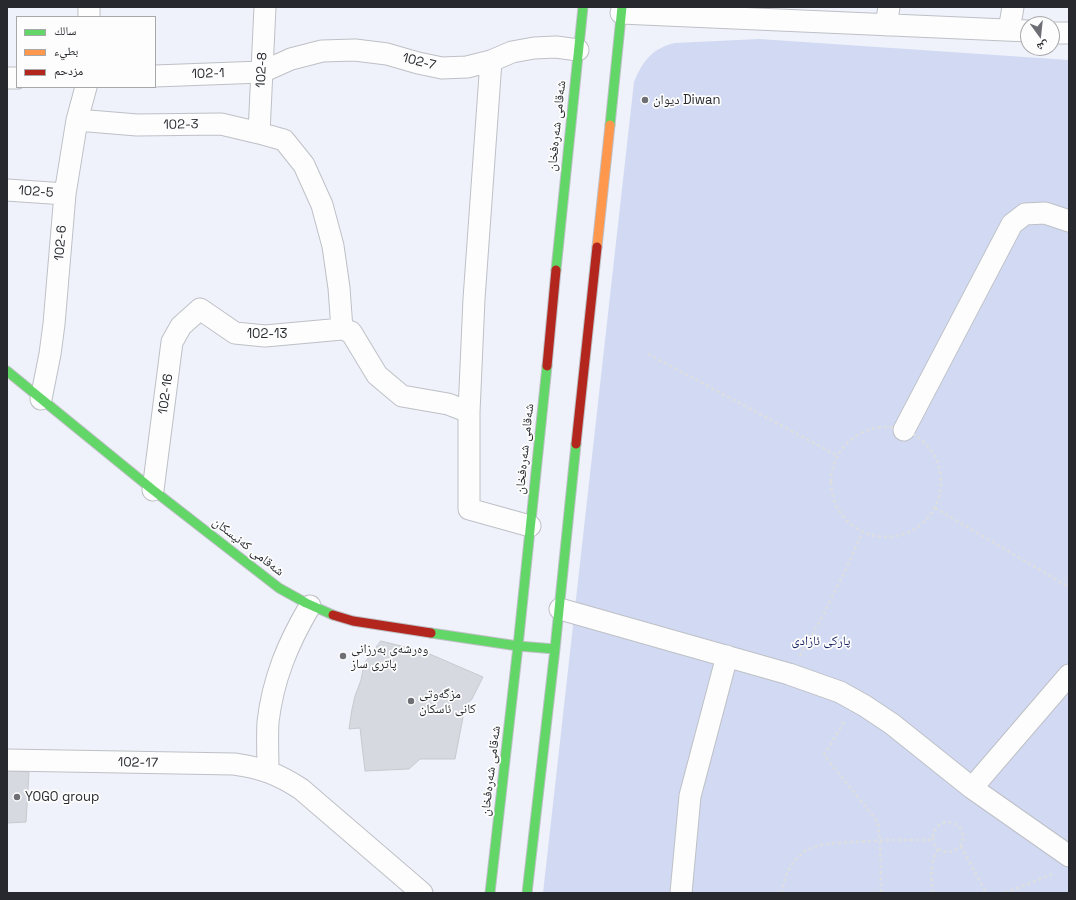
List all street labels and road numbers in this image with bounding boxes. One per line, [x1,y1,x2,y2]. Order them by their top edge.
street label: 102-7 [401,50,437,74]
street label: 102-8 [253,52,271,88]
street label: 102-1 [191,66,225,82]
street label: شەقامی شەرەفخان [544,80,570,172]
street label: 102-3 [163,117,199,133]
street label: 102-5 [18,183,54,201]
street label: 102-6 [52,225,70,261]
street label: 102-13 [247,326,287,342]
street label: 102-16 [155,373,177,415]
street label: شەقامی شەرەفخان [512,403,538,495]
street label: شەقامی کەنیسکان [209,514,287,580]
street label: شەقامی شەرەفخان [478,725,504,817]
street label: 102-17 [118,755,158,771]

